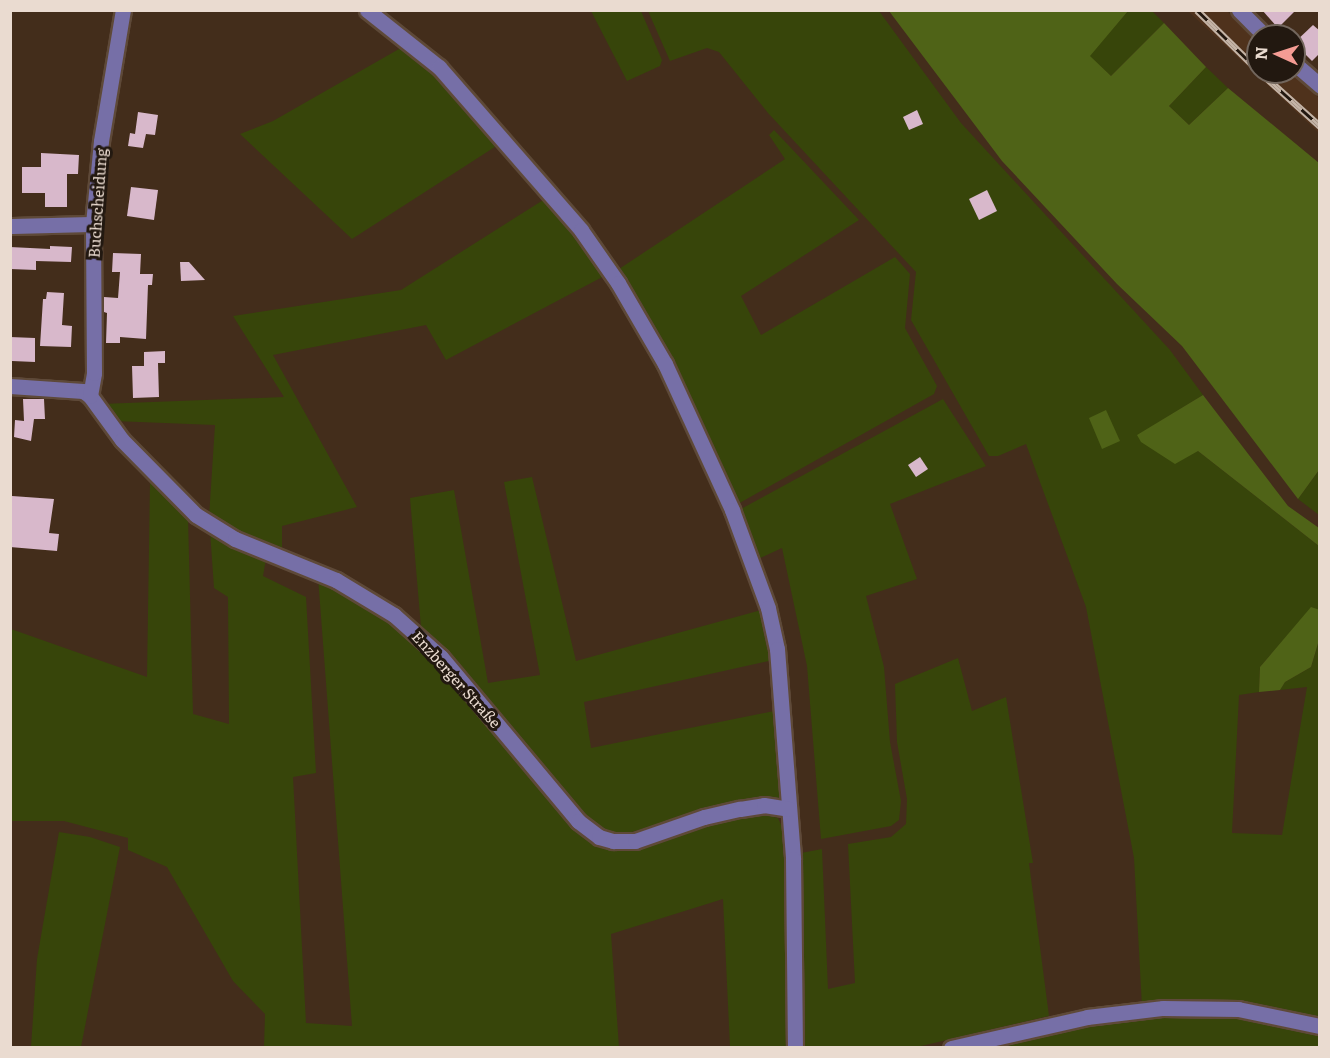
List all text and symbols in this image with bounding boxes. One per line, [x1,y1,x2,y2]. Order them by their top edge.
north arrow [1246,24,1306,84]
text: N [1248,46,1272,61]
street label: Buchscheidung [84,147,110,259]
street label: Enzberger Straße [409,627,505,731]

